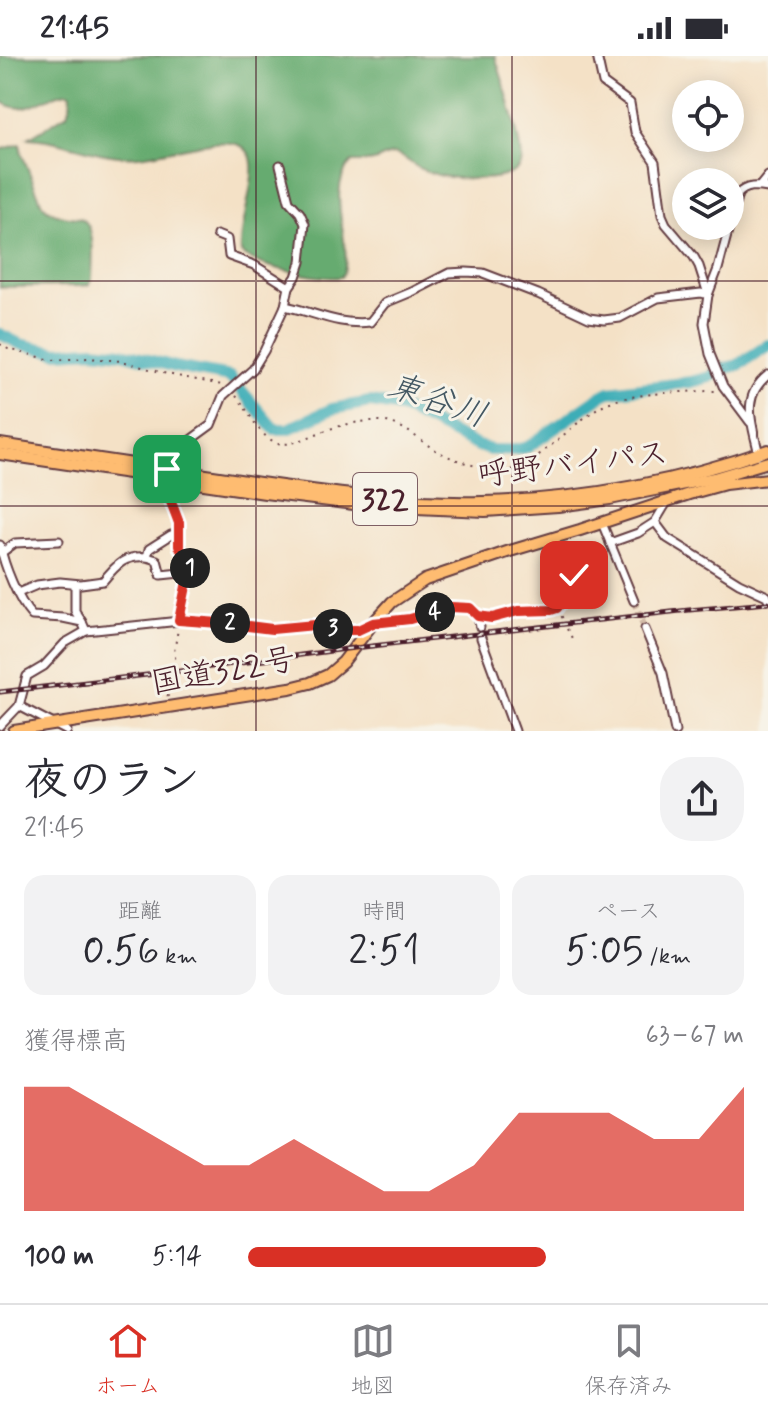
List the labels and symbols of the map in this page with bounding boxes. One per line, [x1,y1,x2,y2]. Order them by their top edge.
water label: 東谷川 [382,363,493,439]
street label: 呼野バイパス [476,432,671,497]
pin [133,435,201,503]
road number: 322 [353,473,417,525]
pin [540,541,608,609]
pin: 1 [170,548,210,588]
pin: 4 [415,592,455,632]
pin: 2 [210,603,250,643]
pin: 3 [313,609,353,649]
street label: 国道322号 [148,639,299,705]

